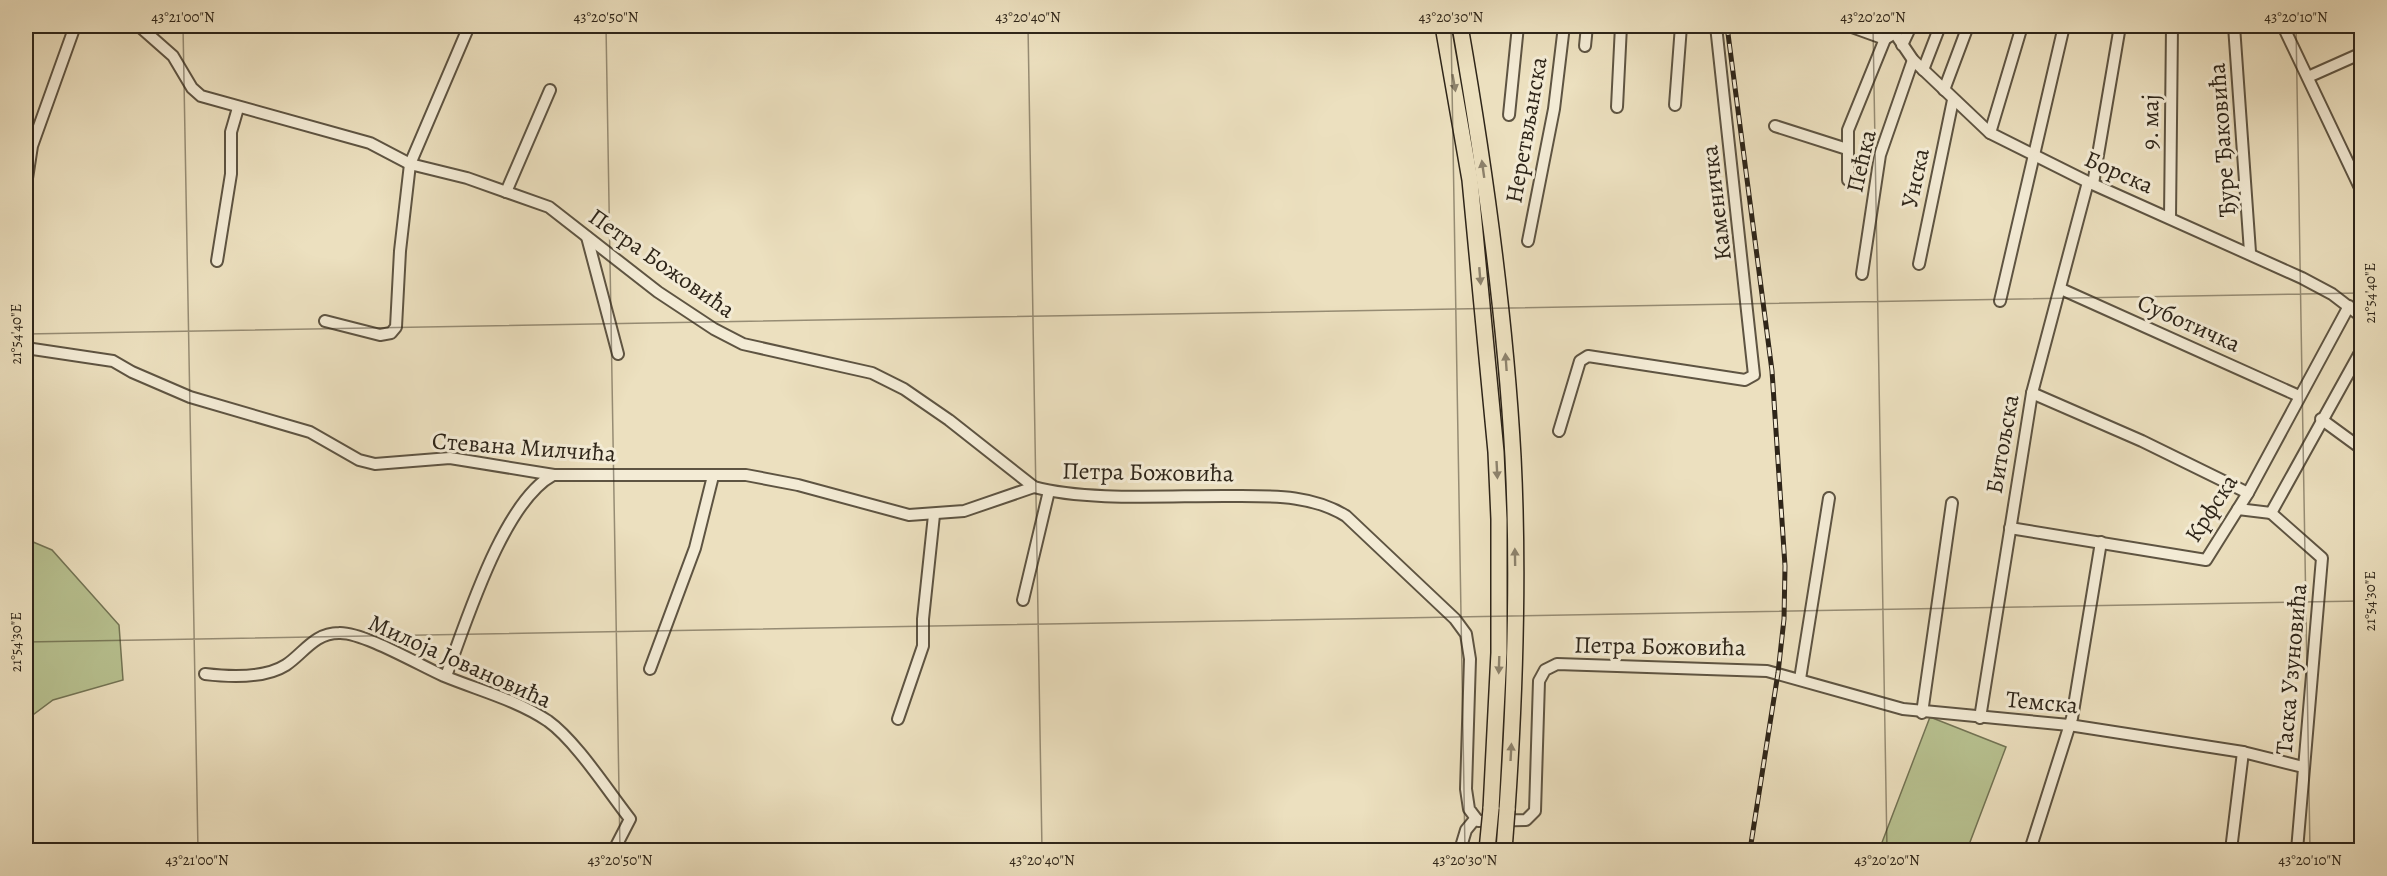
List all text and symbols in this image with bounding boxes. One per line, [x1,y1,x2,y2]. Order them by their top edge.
text: 43°21'00"N [151,7,215,27]
text: 43°20'50"N [573,7,639,27]
text: 43°20'40"N [995,7,1061,27]
text: 43°20'30"N [1419,7,1484,27]
text: 43°20'20"N [1840,7,1906,27]
text: 43°20'10"N [2264,7,2328,27]
street label: Неретвљанска [1497,54,1555,206]
street label: Ђуре Ђаковића [2201,62,2243,218]
one-way arrow [1450,74,1459,93]
street label: 9. мај [2134,94,2166,150]
street label: Пећка [1838,127,1884,195]
street label: Борска [2079,143,2159,201]
street label: Каменичка [1693,144,1739,262]
street label: Унска [1893,145,1937,211]
one-way arrow [1479,159,1488,178]
street label: Петра Божовића [583,201,741,325]
text: 21°54'40"E [2360,263,2380,323]
one-way arrow [1476,267,1485,286]
street label: Суботичка [2132,286,2246,360]
text: 21°54'40"E [6,304,26,364]
one-way arrow [1502,353,1511,372]
street label: Битољска [1978,392,2026,496]
street label: Стевана Милчића [431,425,617,469]
street label: Петра Божовића [1062,455,1234,489]
one-way arrow [1492,461,1501,480]
street label: Крфска [2177,468,2245,548]
one-way arrow [1511,547,1520,566]
text: 21°54'30"E [2360,571,2380,631]
street label: Таска Узуновића [2268,582,2314,756]
street label: Милоја Јовановића [363,606,557,716]
text: 21°54'30"E [6,612,26,672]
street label: Петра Божовића [1574,629,1746,663]
one-way arrow [1494,656,1503,675]
street label: Темска [2005,683,2079,721]
one-way arrow [1506,742,1515,761]
text: 43°21'00"N [165,850,229,870]
text: 43°20'50"N [587,850,653,870]
text: 43°20'40"N [1009,850,1075,870]
text: 43°20'30"N [1433,850,1498,870]
text: 43°20'20"N [1854,850,1920,870]
text: 43°20'10"N [2278,850,2342,870]

